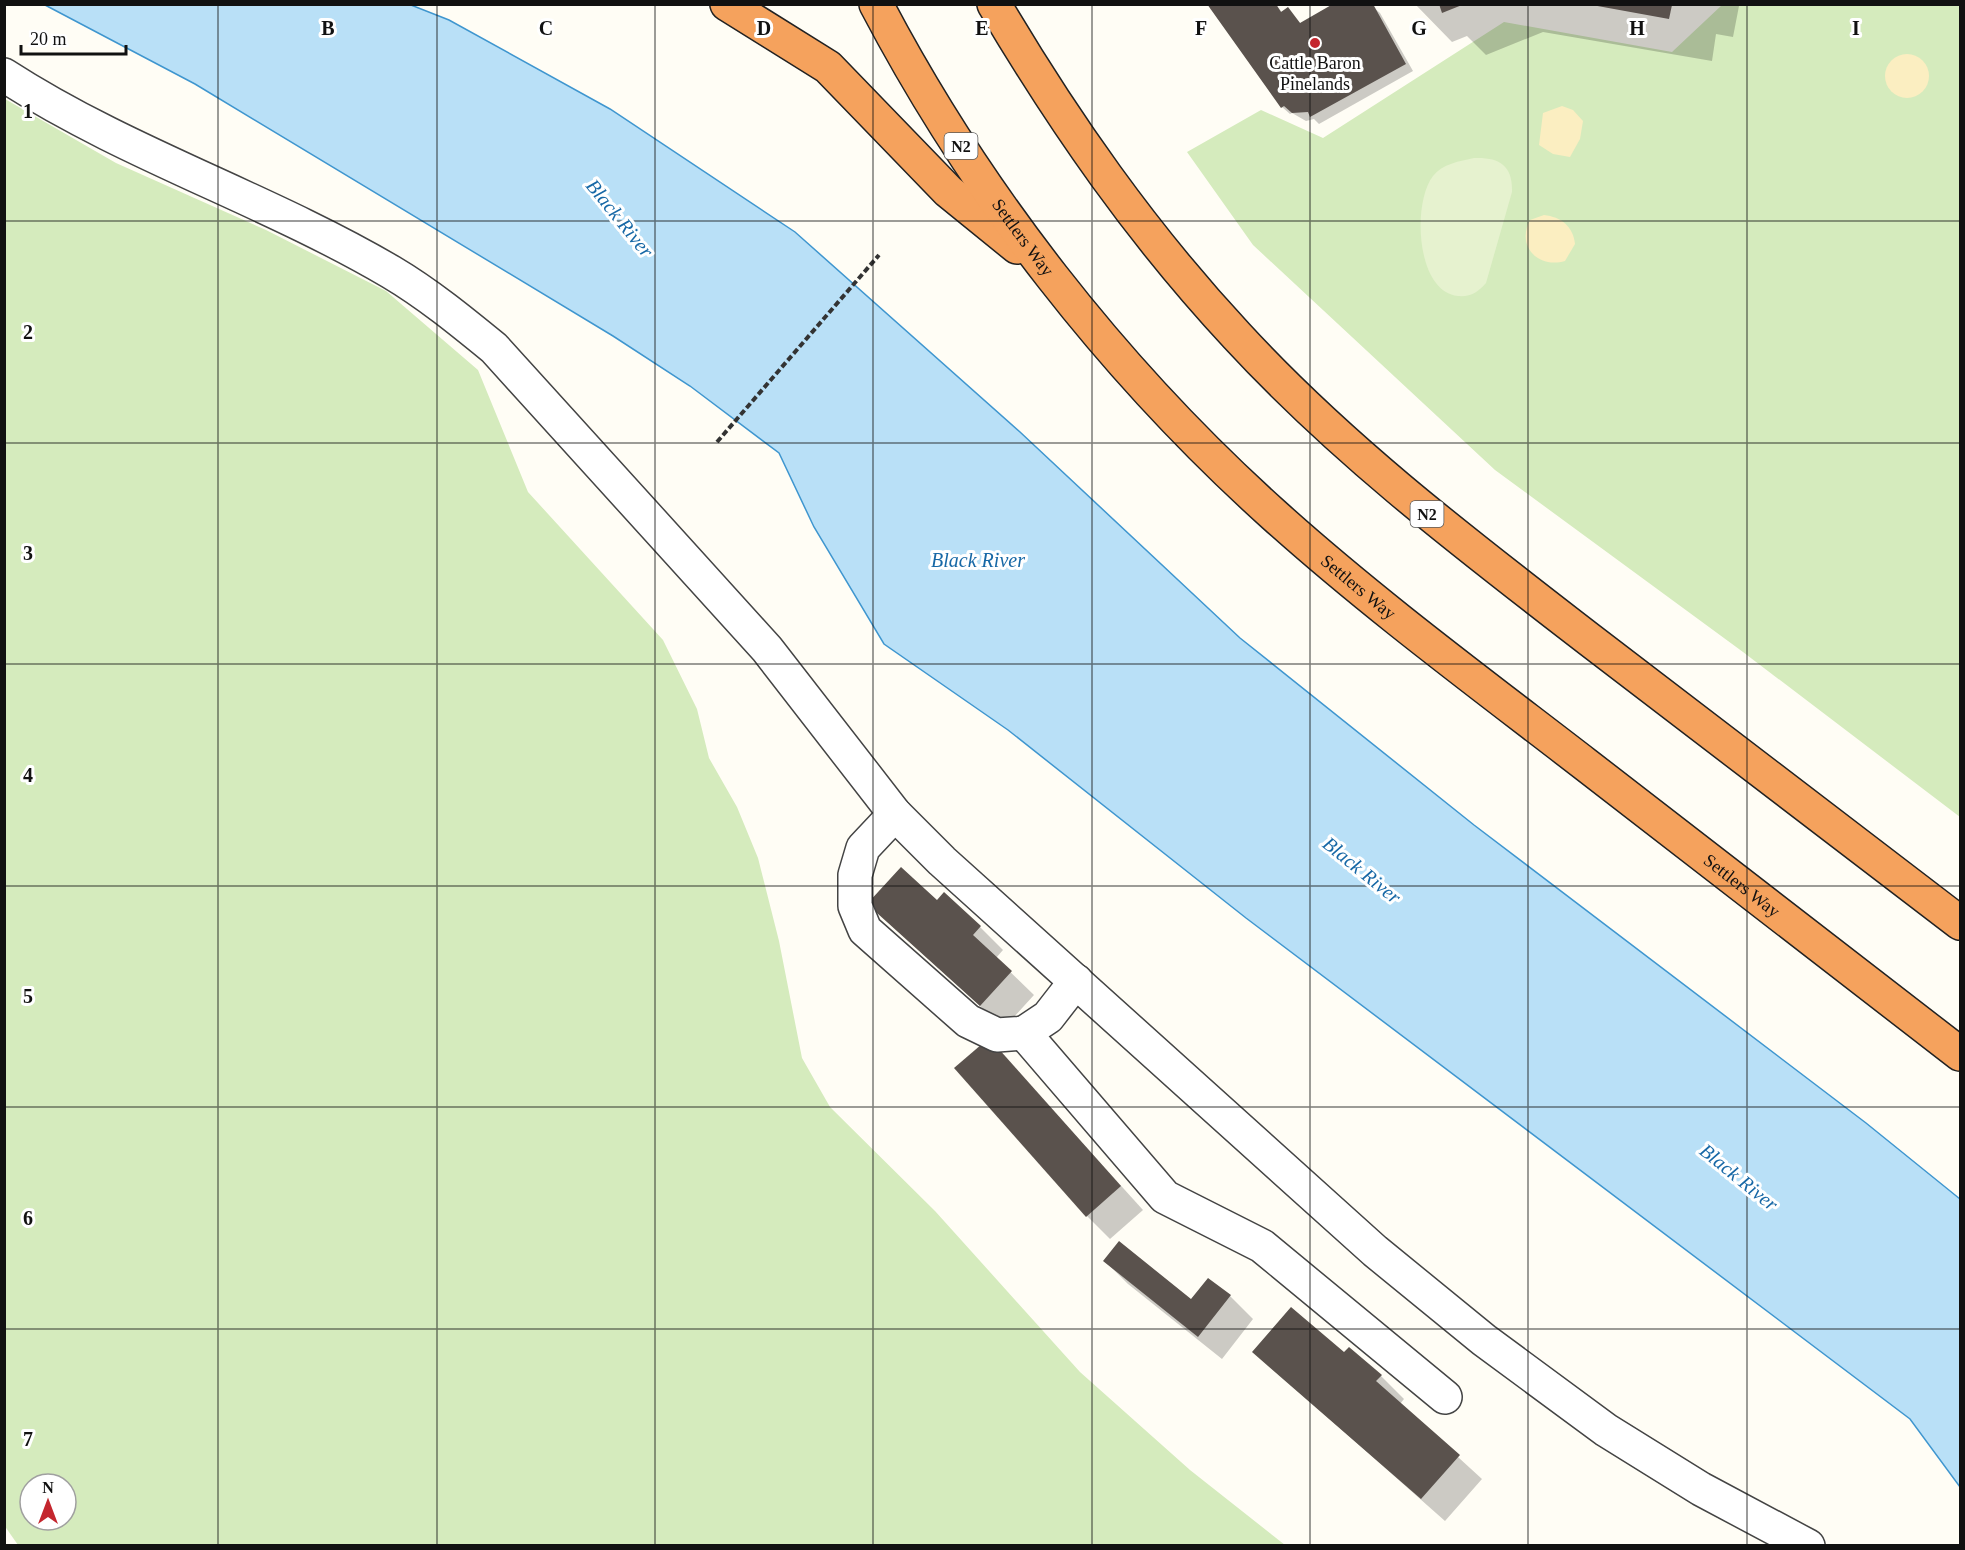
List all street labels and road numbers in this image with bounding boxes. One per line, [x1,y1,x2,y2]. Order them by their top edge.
road number: N2 [944,133,978,159]
street label: Settlers Way [988,195,1058,280]
road number: N2 [1410,501,1444,527]
street label: Settlers Way [1317,550,1400,624]
street label: Settlers Way [1700,850,1784,921]

